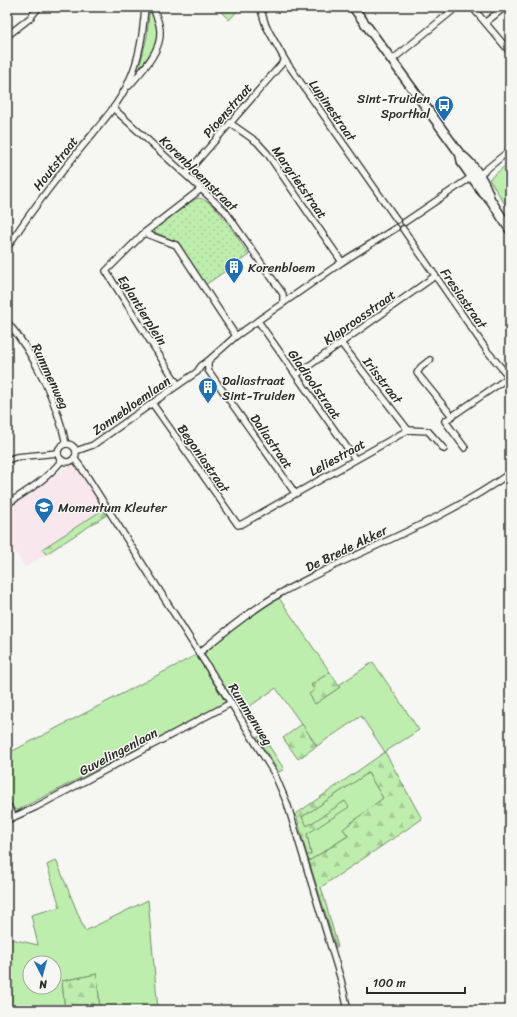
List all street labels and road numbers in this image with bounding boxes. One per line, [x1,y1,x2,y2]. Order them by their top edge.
street label: Lupinestraat [303,74,363,147]
street label: Pioenstraat [197,77,258,143]
street label: Korenbloemstraat [154,130,244,218]
street label: Houtstraat [27,131,84,196]
street label: Margrietstraat [266,141,334,224]
street label: Fresiastraat [434,263,493,334]
street label: Eglantierplein [112,270,173,350]
street label: Klaproosstraat [318,284,401,351]
street label: Rummenweg [25,339,76,413]
street label: Gladioolstraat [282,344,347,424]
street label: Irisstraat [356,351,409,410]
street label: Zonnebloemlaan [87,370,176,441]
street label: Daliastraat [244,409,299,474]
street label: Begoniastraat [171,419,236,498]
street label: Leliestraat [305,432,370,482]
street label: De Brede Akker [301,518,392,578]
street label: Rummenweg [222,678,279,751]
street label: Guvelingenlaan [75,721,162,782]

